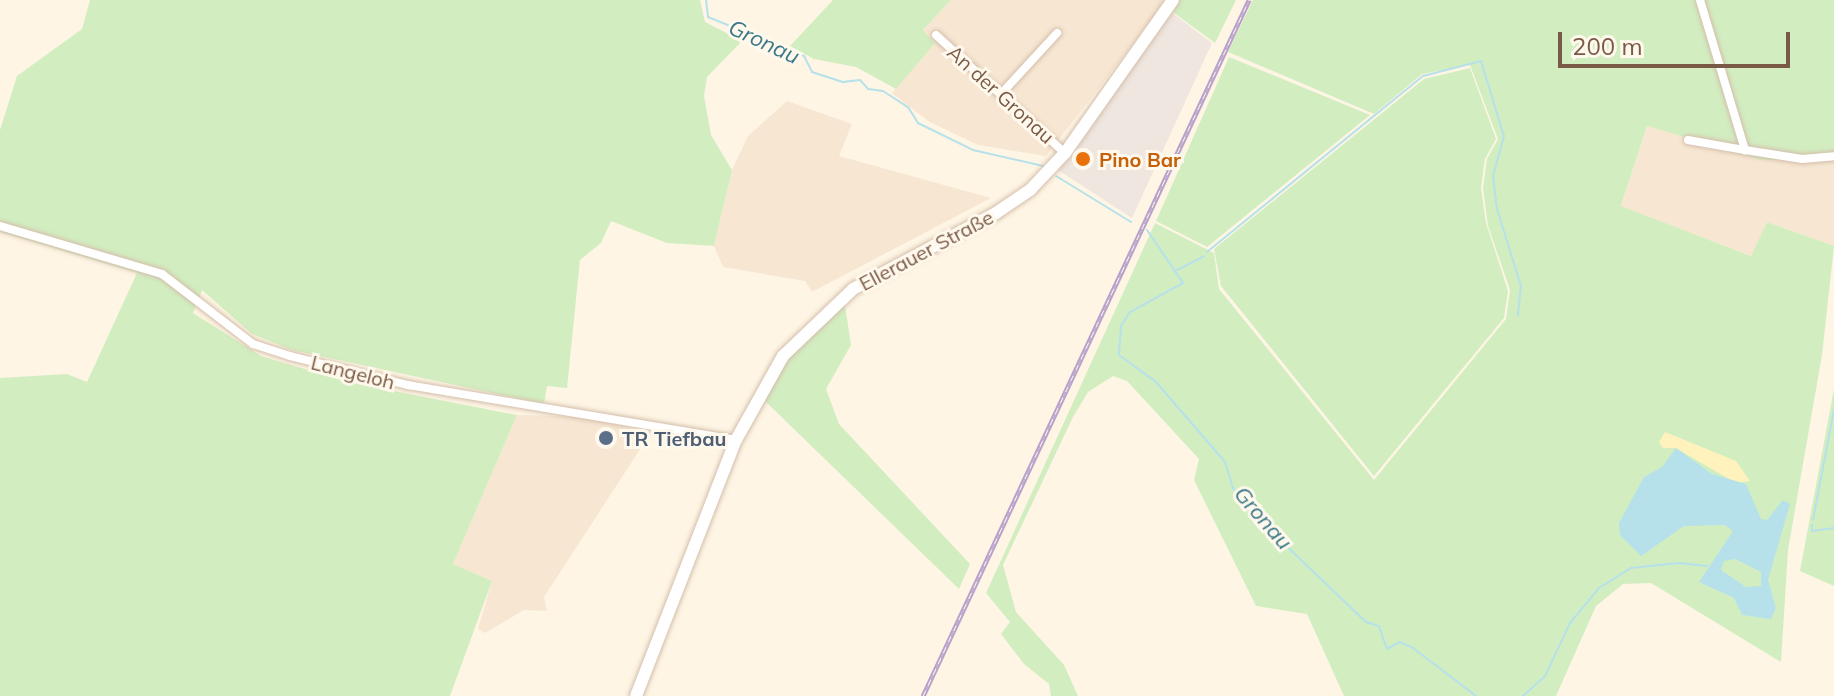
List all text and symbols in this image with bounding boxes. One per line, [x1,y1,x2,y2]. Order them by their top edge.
water label: Gronau [724,14,804,70]
scale bar [1562,16,1794,66]
text: 200 m [1572,31,1643,61]
street label: An der Gronau [943,40,1059,148]
place label: Pino Bar [1099,147,1181,171]
marker: Pino Bar [1074,150,1092,168]
street label: Ellerauer Straße [855,205,997,295]
street label: Langeloh [309,350,397,394]
place label: TR Tiefbau [622,426,726,450]
marker: TR Tiefbau [597,429,615,447]
water label: Gronau [1228,481,1298,555]

